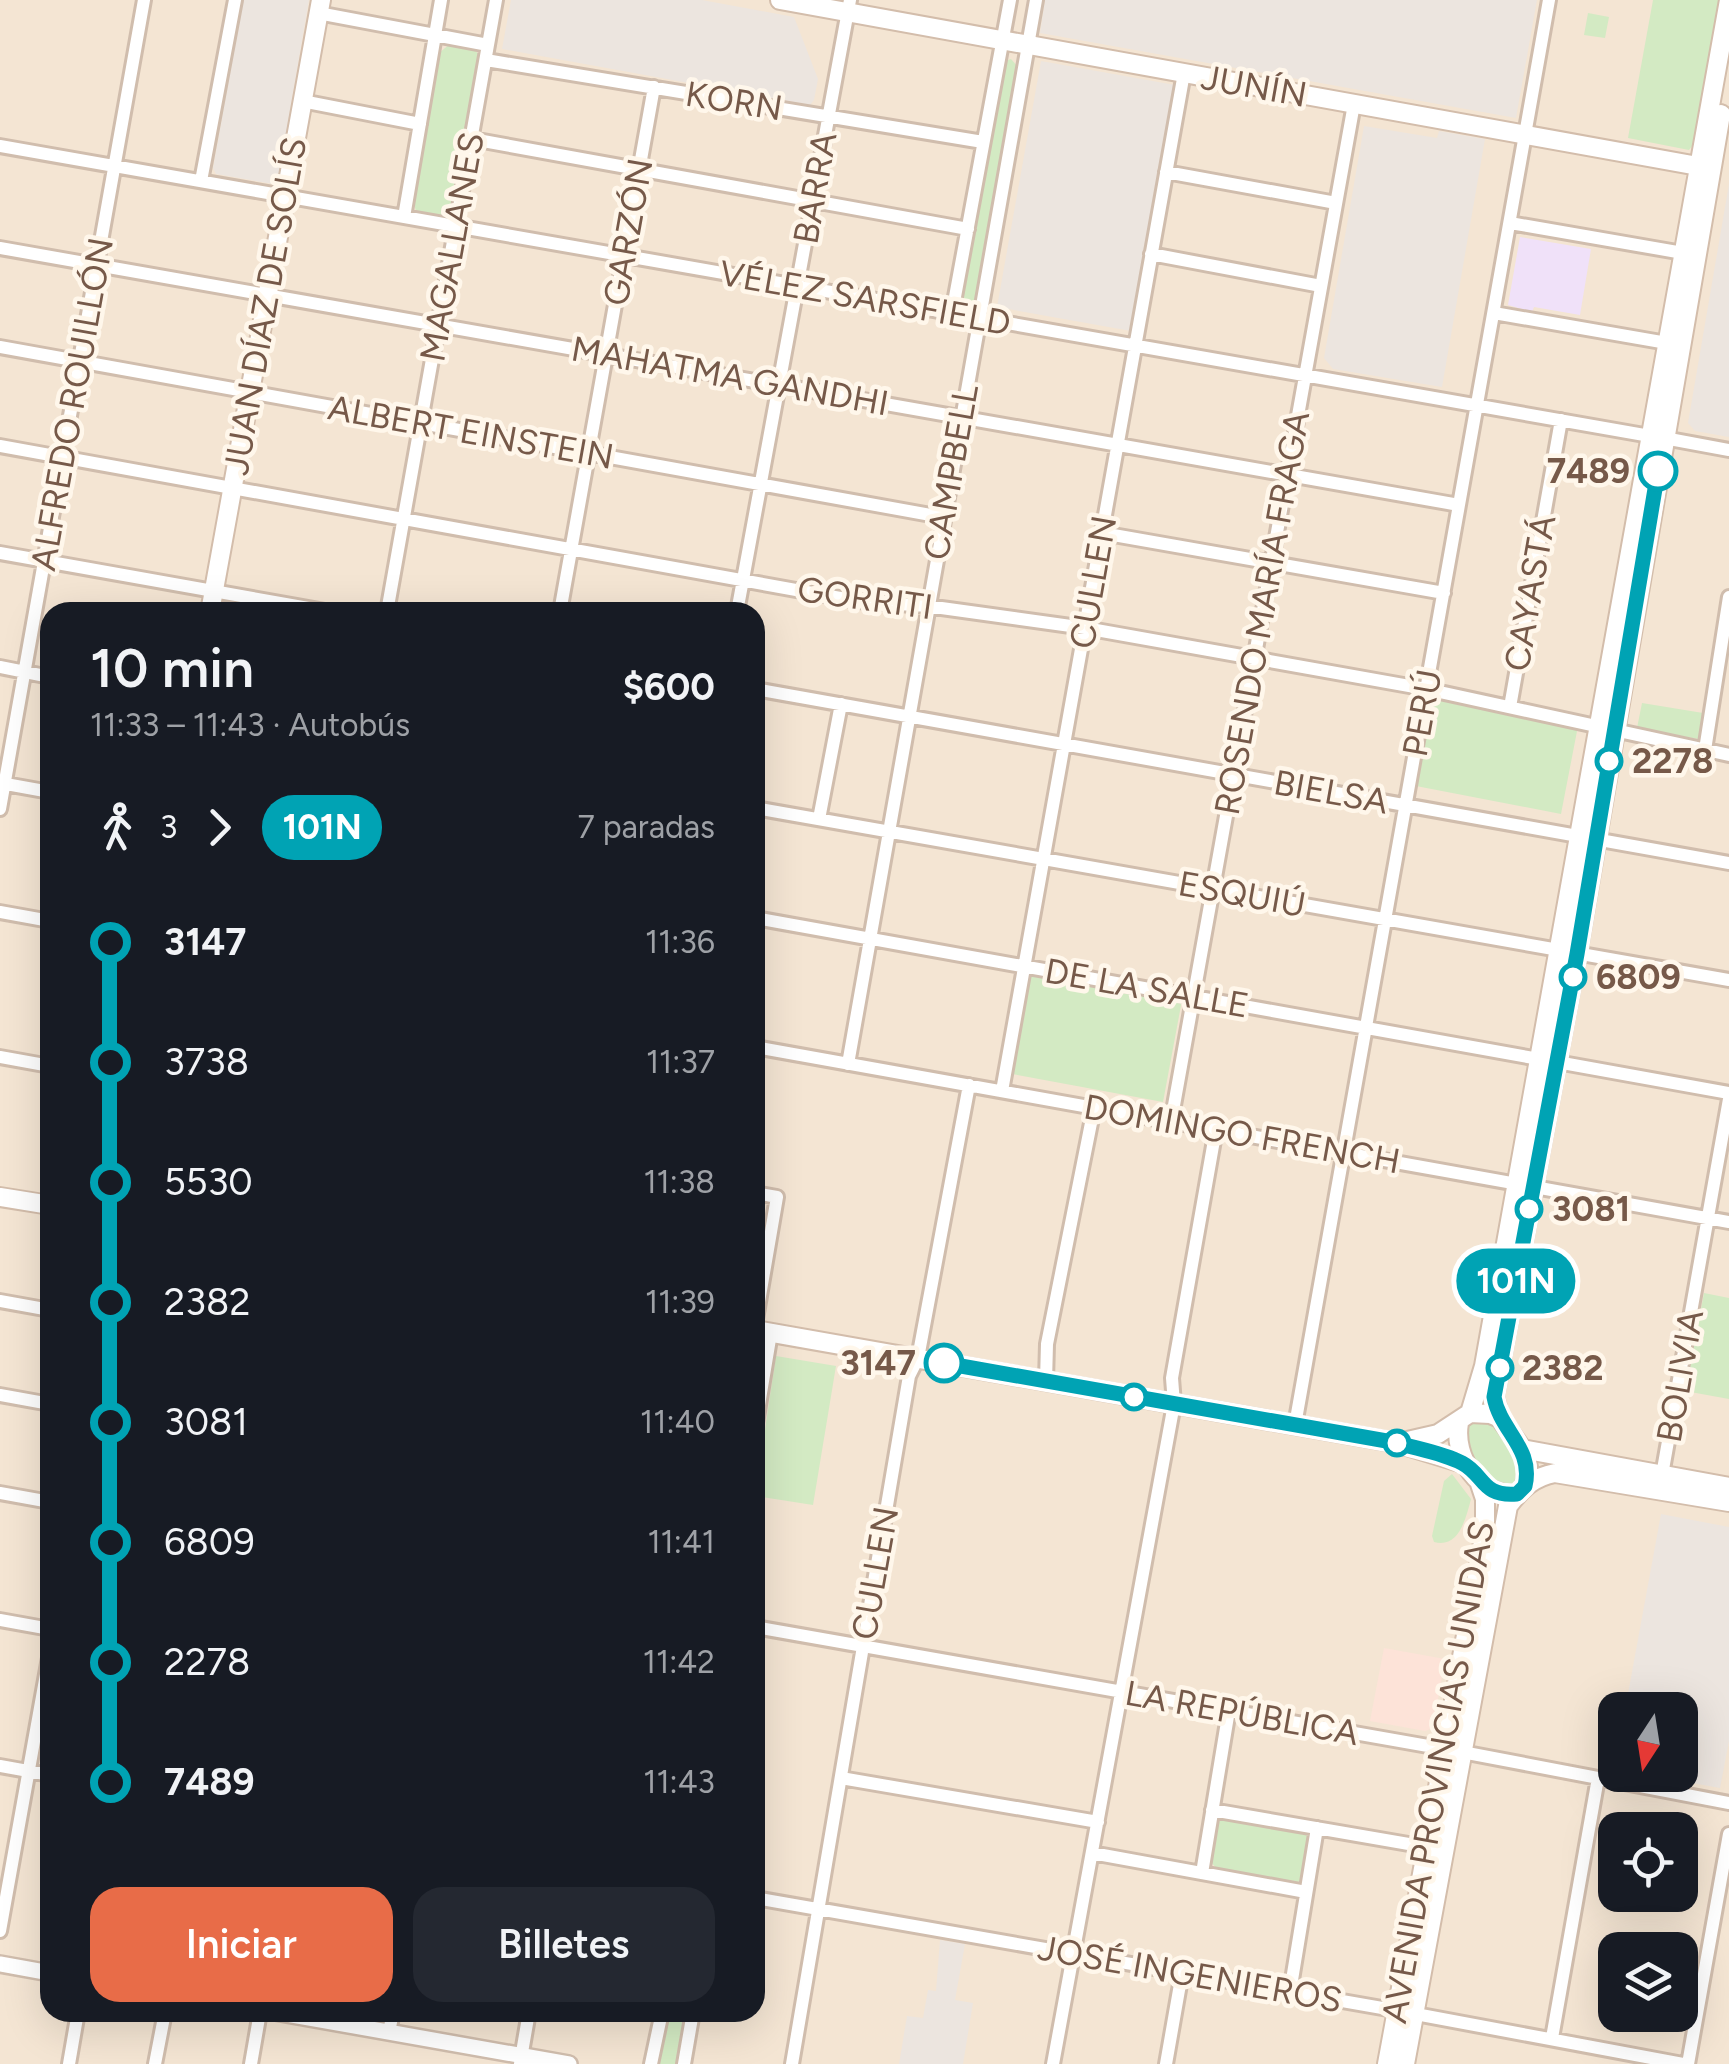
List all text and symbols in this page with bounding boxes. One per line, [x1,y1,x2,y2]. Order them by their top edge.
street label: JUNÍN [1198,56,1310,116]
street label: KORN [683,73,785,129]
street label: MAGALLANES [411,129,493,365]
street label: BARRA [785,129,846,247]
street label: JUAN DÍAZ DE SOLÍS [215,134,315,478]
street label: GARZÓN [594,155,662,309]
street label: ALFREDO ROUILLÓN [22,234,122,574]
street label: VÉLEZ SARSFIELD [716,252,1014,344]
street label: MAHATMA GANDHI [568,327,892,425]
street label: CAMPBELL [915,381,987,563]
street label: ALBERT EINSTEIN [325,386,617,478]
street label: ROSENDO MARÍA FRAGA [1206,408,1318,818]
place label: 7489 [1547,450,1630,492]
marker: 7489 [1639,452,1677,490]
street label: CAYASTÁ [1496,511,1564,674]
street label: CULLEN [1061,512,1125,652]
street label: GORRITI [795,568,935,628]
text: 10 min [90,635,254,701]
text: $600 [623,664,715,710]
street label: PERÚ [1394,666,1450,760]
text: 11:33 – 11:43 · Autobús [90,706,410,744]
place label: 2278 [1632,740,1713,782]
marker: 2278 [1596,748,1622,774]
street label: BIELSA [1271,761,1392,823]
icon: walk [90,800,145,855]
icon: forward [192,800,247,855]
text: 101N [282,806,362,848]
text: 3 [160,808,177,846]
text: 7 paradas [578,808,715,846]
street label: ESQUIÚ [1175,862,1309,926]
text: 3147 [164,919,246,965]
text: 11:36 [645,923,715,961]
street label: DE LA SALLE [1042,949,1252,1027]
place label: 6809 [1596,956,1681,998]
marker: 6809 [1560,964,1586,990]
text: 3738 [164,1039,249,1085]
text: 11:37 [646,1043,715,1081]
street label: DOMINGO FRENCH [1081,1086,1403,1182]
text: 5530 [164,1159,253,1205]
text: 11:38 [643,1163,715,1201]
place label: 3081 [1552,1188,1630,1230]
marker: 3081 [1516,1196,1542,1222]
line badge: 101N [1446,1248,1586,1314]
text: 101N [1476,1260,1556,1302]
text: 2382 [164,1279,251,1325]
text: 11:39 [645,1283,715,1321]
street label: BOLIVIA [1648,1306,1712,1445]
place label: 3147 [840,1342,916,1384]
marker: 3147 [925,1344,963,1382]
place label: 2382 [1522,1347,1603,1389]
marker: 2382 [1487,1355,1513,1381]
unlabelled marker [1121,1384,1147,1410]
text: 3081 [164,1399,248,1445]
text: 11:40 [640,1403,715,1441]
unlabelled marker [1384,1430,1410,1456]
street label: CULLEN [843,1503,907,1643]
street label: AVENIDA PROVINCIAS UNIDAS [1373,1518,1503,2026]
text: 6809 [164,1519,255,1565]
text: 11:41 [647,1523,715,1561]
text: 2278 [164,1639,250,1685]
text: 11:42 [643,1643,715,1681]
street label: LA REPÚBLICA [1122,1672,1362,1754]
north arrow [1598,1692,1698,1792]
map controls [1598,1692,1698,2032]
text: 7489 [164,1759,254,1805]
text: 11:43 [643,1763,715,1801]
button: locate [1598,1812,1698,1912]
button: Iniciar [90,1887,393,2002]
button: Billetes [413,1887,715,2002]
street label: JOSÉ INGENIEROS [1035,1927,1345,2021]
button: layers [1598,1932,1698,2032]

